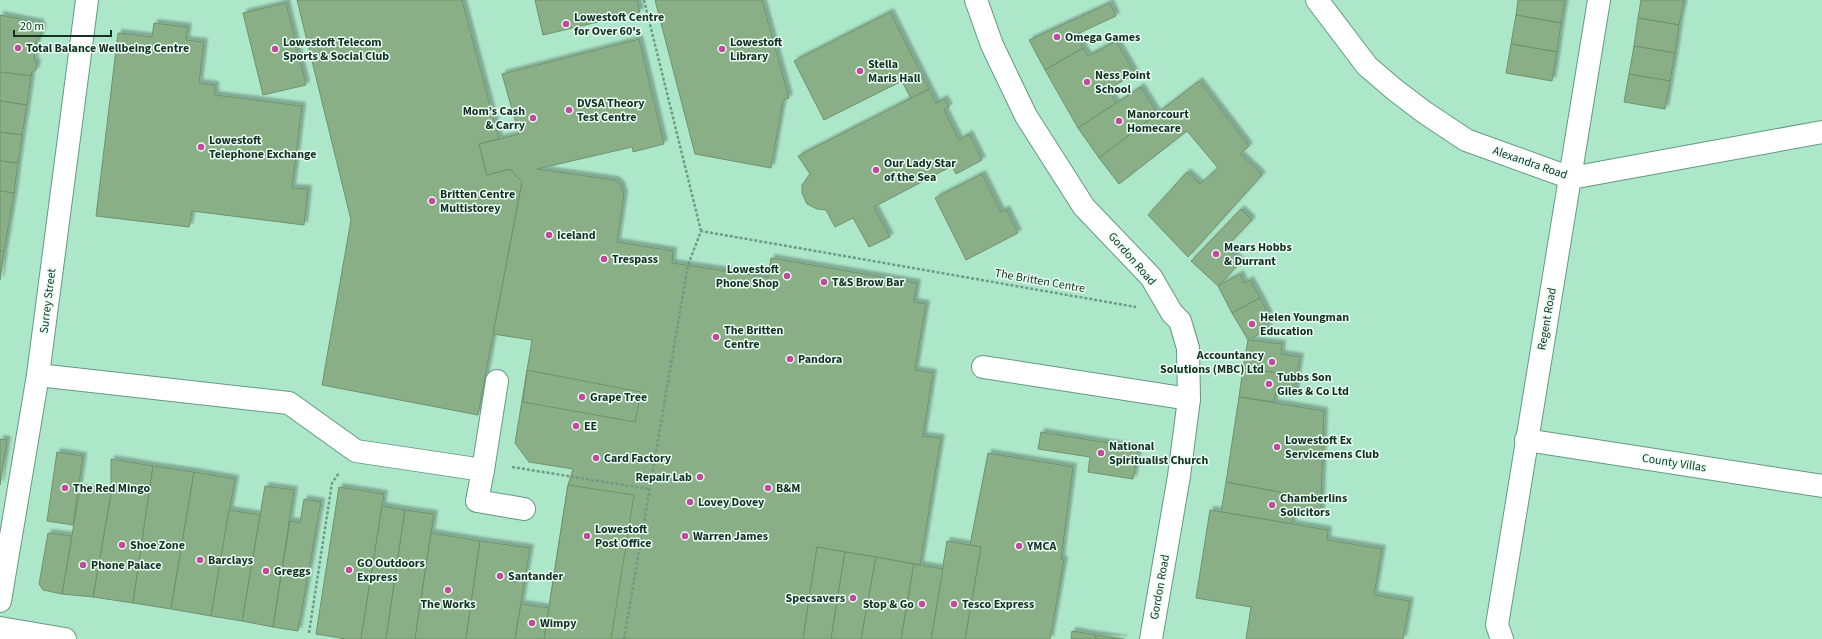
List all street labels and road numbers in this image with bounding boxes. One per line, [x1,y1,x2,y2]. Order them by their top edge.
street label: Alexandra Road [1490,142,1570,184]
street label: Gordon Road [1104,229,1160,289]
street label: The Britten Centre [993,265,1087,297]
street label: Surrey Street [36,268,60,334]
street label: Regent Road [1533,286,1561,352]
street label: County Villas [1641,450,1707,476]
street label: Gordon Road [1146,553,1174,621]

